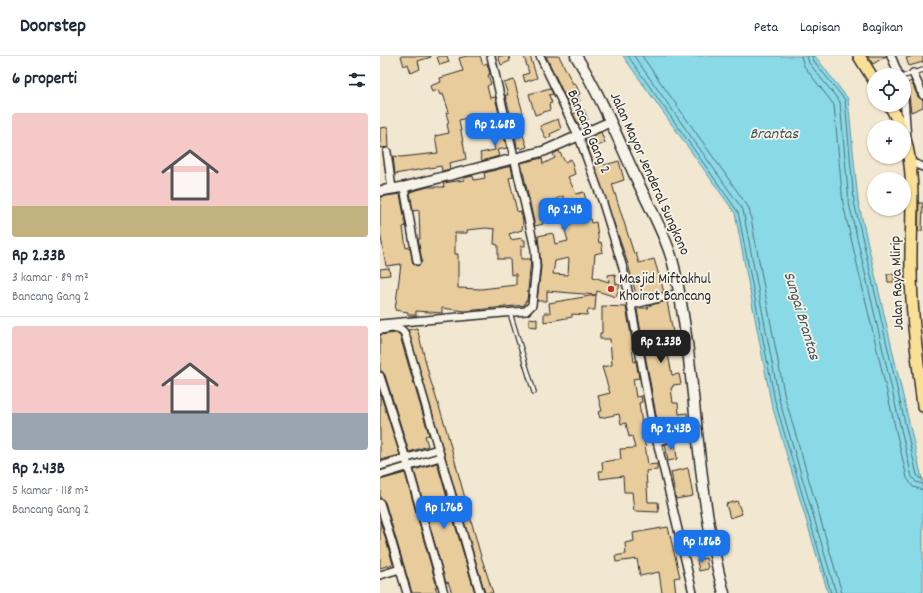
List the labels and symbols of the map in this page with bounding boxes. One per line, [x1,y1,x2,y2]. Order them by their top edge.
street label: Bancang Gang 2 [560,87,616,177]
street label: Jalan Mayor Jenderal Sungkono [603,89,695,259]
pin: Rp 2.68B [454,113,536,147]
water label: Brantas [750,123,800,146]
pin: Rp 2.4B [528,198,602,232]
street label: Jalan Raya Mlirip [885,235,911,331]
place label: Masjid Miftakhul Khoirot Bancang [619,269,711,308]
water label: Sungai Brantas [777,269,826,364]
marker: Masjid Miftakhul Khoirot Bancang [606,284,616,294]
pin: Rp 2.33B [620,330,702,364]
pin: Rp 2.43B [630,417,712,451]
pin: Rp 1.76B [403,496,485,530]
pin: Rp 1.86B [661,530,743,564]

